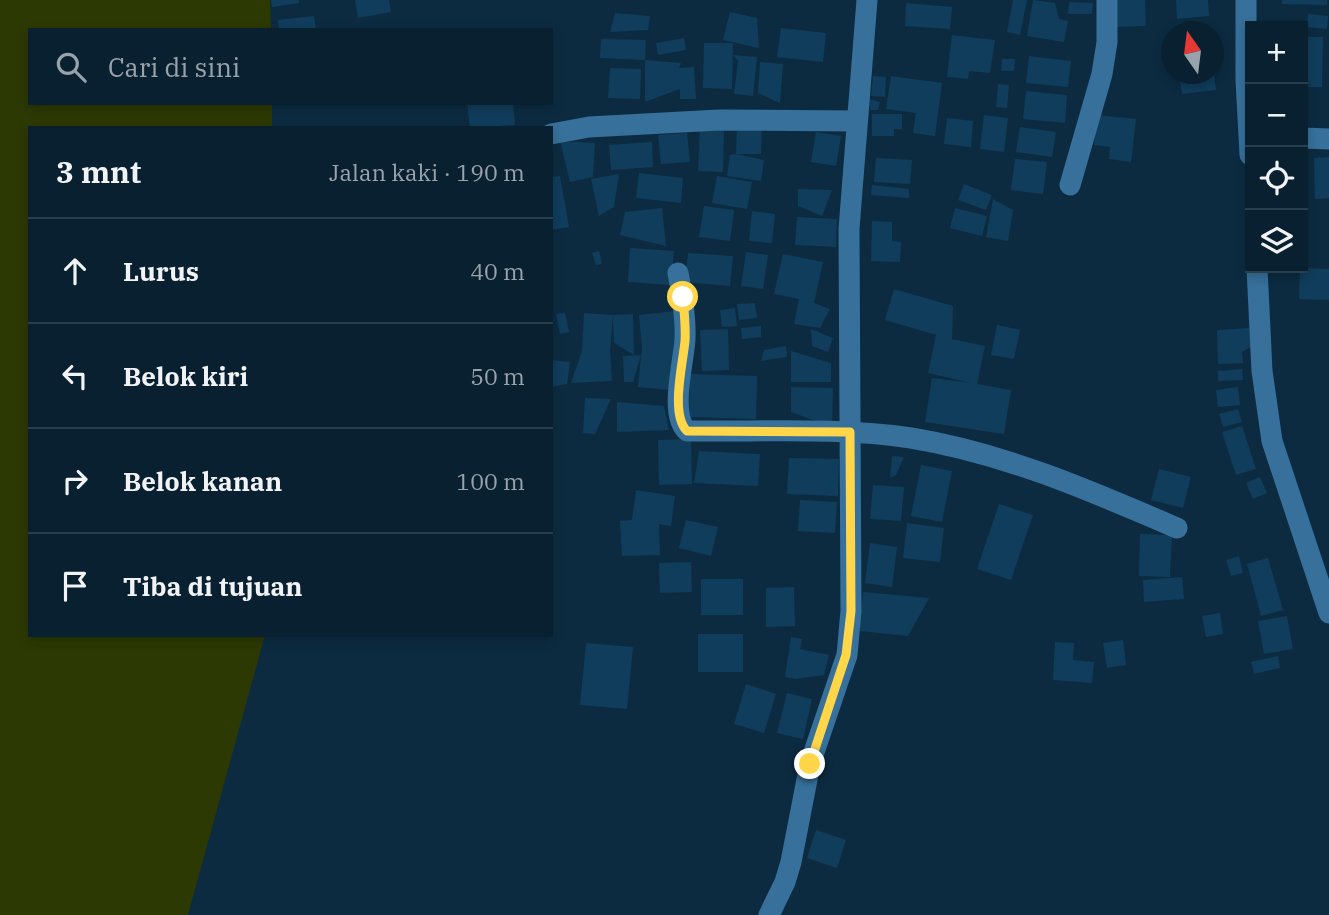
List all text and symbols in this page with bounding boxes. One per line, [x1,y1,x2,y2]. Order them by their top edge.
north arrow [1161,21,1224,84]
map controls [1245,21,1308,273]
button: + [1245,21,1308,84]
search box [28,28,553,105]
icon: search [52,48,90,86]
text: Cari di sini [108,50,240,84]
button: − [1245,84,1308,147]
button: locate [1245,147,1308,210]
text: 3 mnt [56,152,141,191]
text: Jalan kaki · 190 m [329,157,525,187]
button: layers [1245,210,1308,273]
icon: ahead [56,252,94,290]
text: Lurus [123,254,199,288]
text: 40 m [470,256,525,286]
route start [667,281,698,312]
icon: left [56,357,94,395]
text: Belok kiri [123,359,248,393]
text: 50 m [470,361,525,391]
icon: right [56,462,94,500]
text: Belok kanan [123,464,282,498]
text: 100 m [456,466,525,496]
icon: arrive [56,567,94,605]
text: Tiba di tujuan [123,569,303,603]
route end [794,748,825,779]

